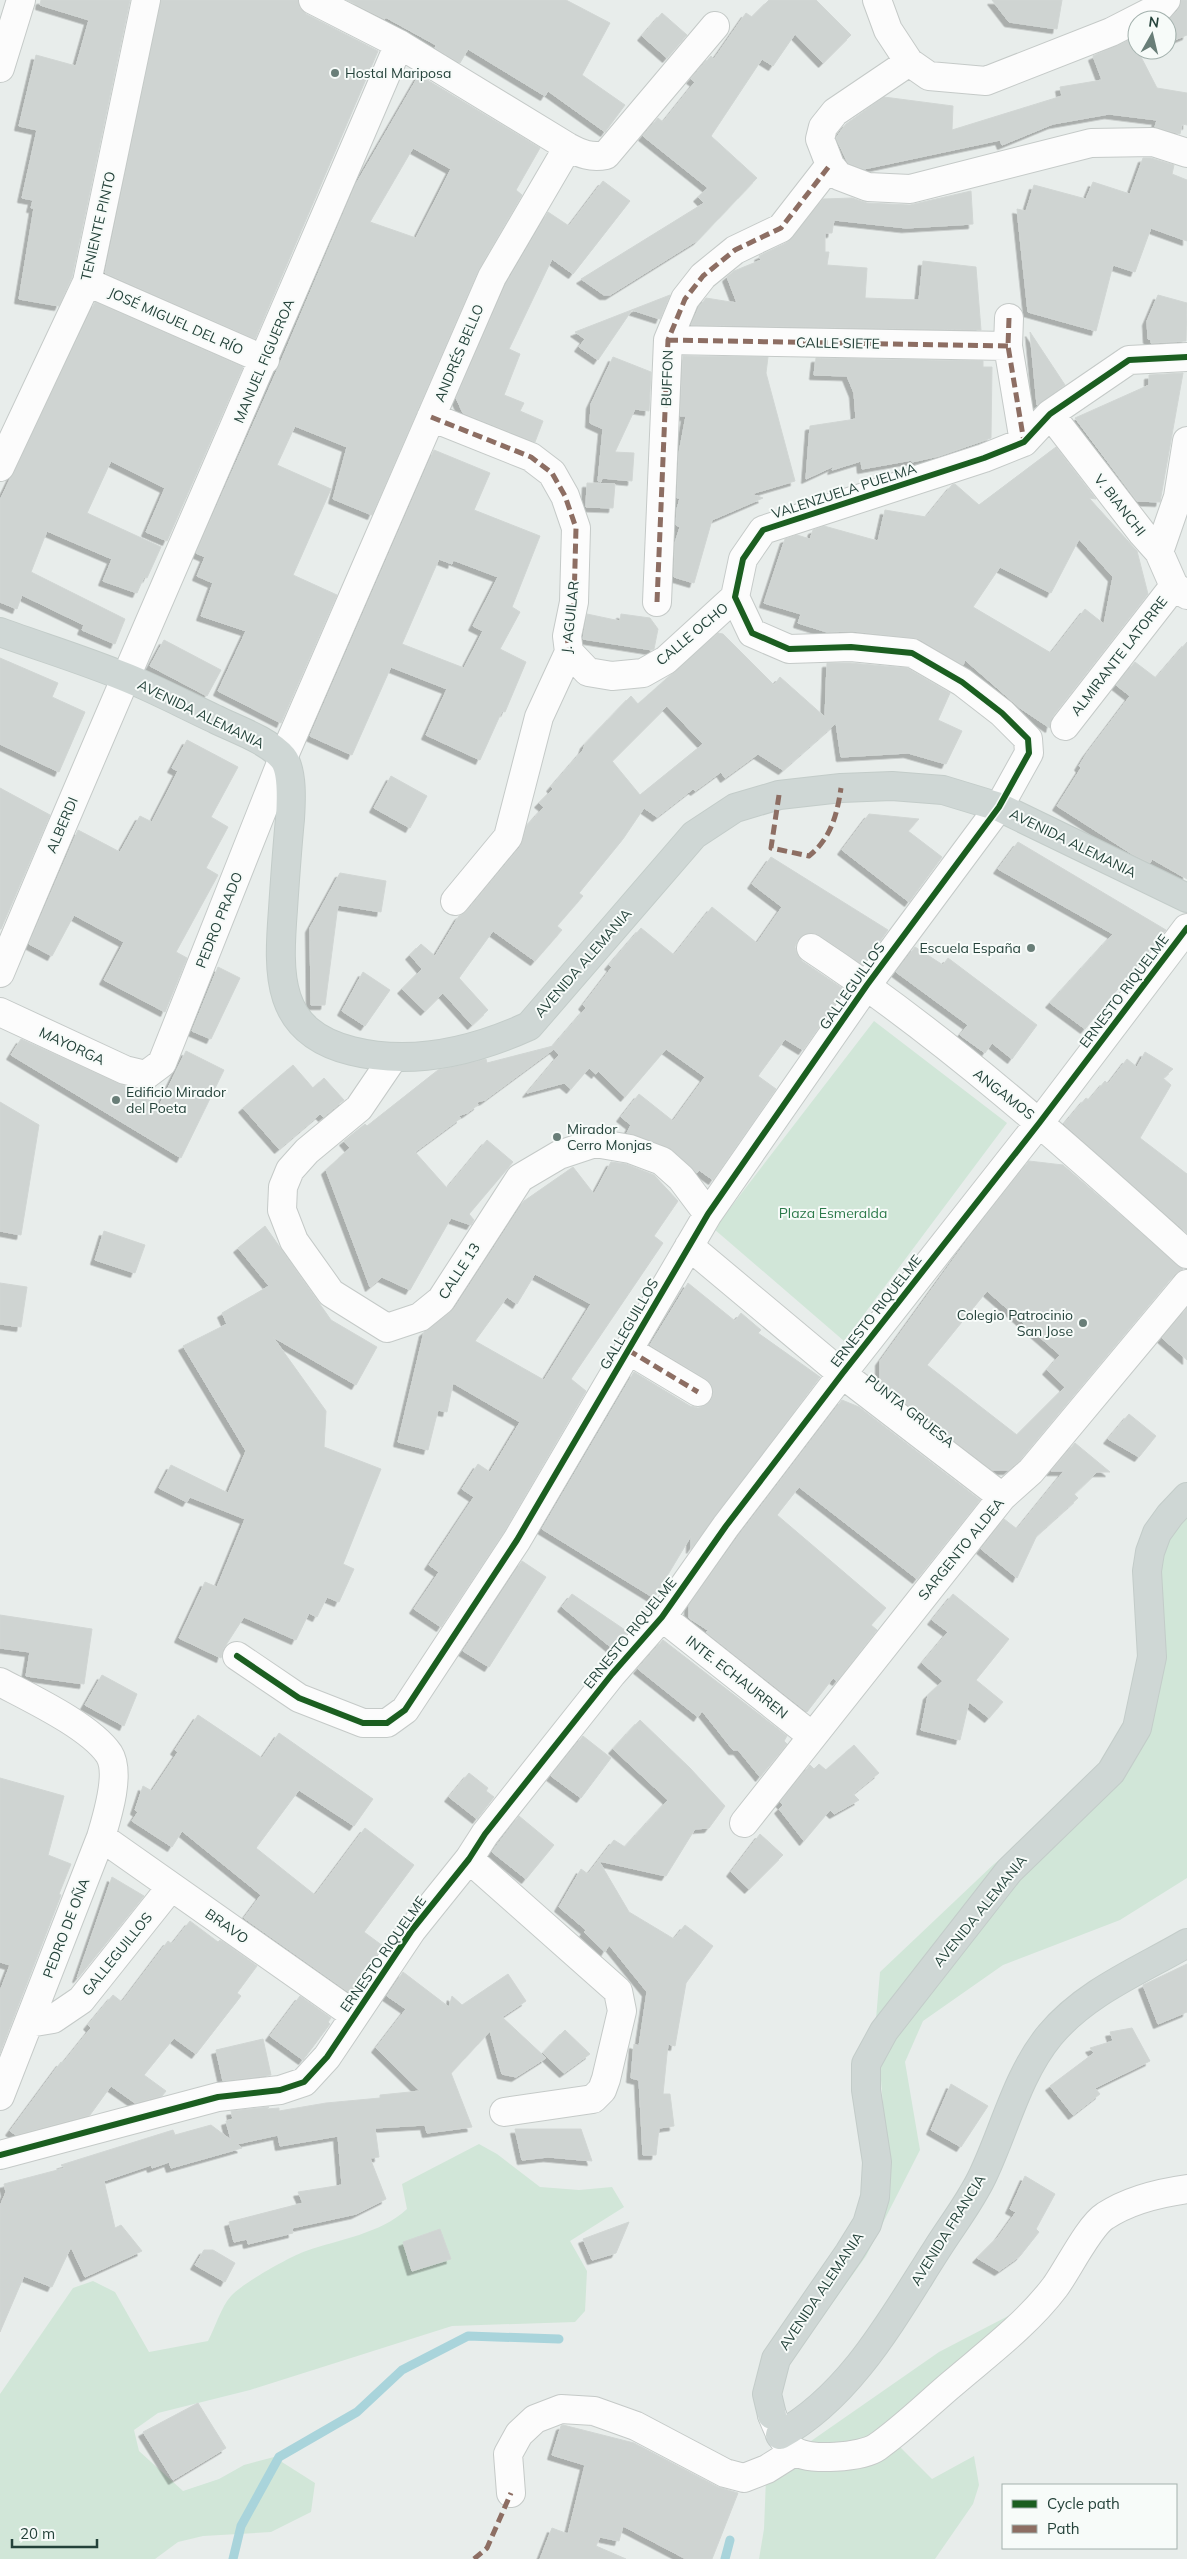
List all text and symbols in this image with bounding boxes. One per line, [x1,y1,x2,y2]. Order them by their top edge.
north arrow [1127,10,1177,60]
text: N [1147,12,1160,32]
place label: Hostal Mariposa [345,64,451,82]
marker: Hostal Mariposa [329,67,341,79]
street label: TENIENTE PINTO [77,170,119,282]
street label: JOSÉ MIGUEL DEL RÍO [106,283,246,359]
street label: MANUEL FIGUEROA [230,296,299,426]
street label: ANDRÉS BELLO [430,301,488,405]
street label: CALLE SIETE [796,333,880,353]
street label: BUFFON [657,349,677,407]
street label: VALENZUELA PUELMA [769,459,919,523]
street label: V. BIANCHI [1090,470,1150,540]
street label: J. AGUILAR [557,580,583,654]
street label: ALMIRANTE LATORRE [1067,593,1171,719]
street label: CALLE OCHO [652,599,732,669]
street label: AVENIDA ALEMANIA [135,676,268,753]
street label: ALBERDI [42,794,82,856]
street label: AVENIDA ALEMANIA [1007,805,1140,882]
street label: PEDRO PRADO [192,869,246,971]
street label: AVENIDA ALEMANIA [531,904,636,1021]
street label: ERNESTO RIQUELME [1075,931,1173,1051]
street label: GALLEGUILLOS [815,939,889,1033]
place label: Escuela España [919,939,1021,957]
marker: Escuela España [1025,942,1037,954]
street label: MAYORGA [36,1023,108,1069]
street label: ANGAMOS [970,1064,1038,1124]
place label: Edificio Mirador del Poeta [126,1083,227,1117]
marker: Edificio Mirador del Poeta [110,1094,122,1106]
place label: Mirador Cerro Monjas [567,1120,652,1154]
marker: Mirador Cerro Monjas [551,1131,563,1143]
park label: Plaza Esmeralda [779,1204,887,1222]
street label: CALLE 13 [434,1239,484,1303]
street label: ERNESTO RIQUELME [827,1251,925,1371]
street label: GALLEGUILLOS [596,1275,663,1373]
place label: Colegio Patrocinio San Jose [957,1306,1073,1340]
marker: Colegio Patrocinio San Jose [1077,1317,1089,1329]
street label: PUNTA GRUESA [862,1371,959,1452]
street label: SARGENTO ALDEA [914,1494,1008,1604]
street label: ERNESTO RIQUELME [580,1574,680,1692]
street label: INTE. ECHAURREN [682,1632,792,1722]
street label: AVENIDA ALEMANIA [929,1851,1031,1971]
street label: PEDRO DE OÑA [39,1875,94,1981]
street label: ERNESTO RIQUELME [336,1892,430,2016]
street label: BRAVO [202,1905,252,1947]
street label: GALLEGUILLOS [78,1908,156,1999]
street label: AVENIDA FRANCIA [907,2171,990,2289]
street label: AVENIDA ALEMANIA [775,2228,868,2354]
legend [1002,2484,1177,2549]
text: Cycle path [1047,2494,1120,2513]
scale bar [12,2516,98,2548]
text: Path [1047,2519,1079,2538]
text: 20 m [20,2524,55,2543]

